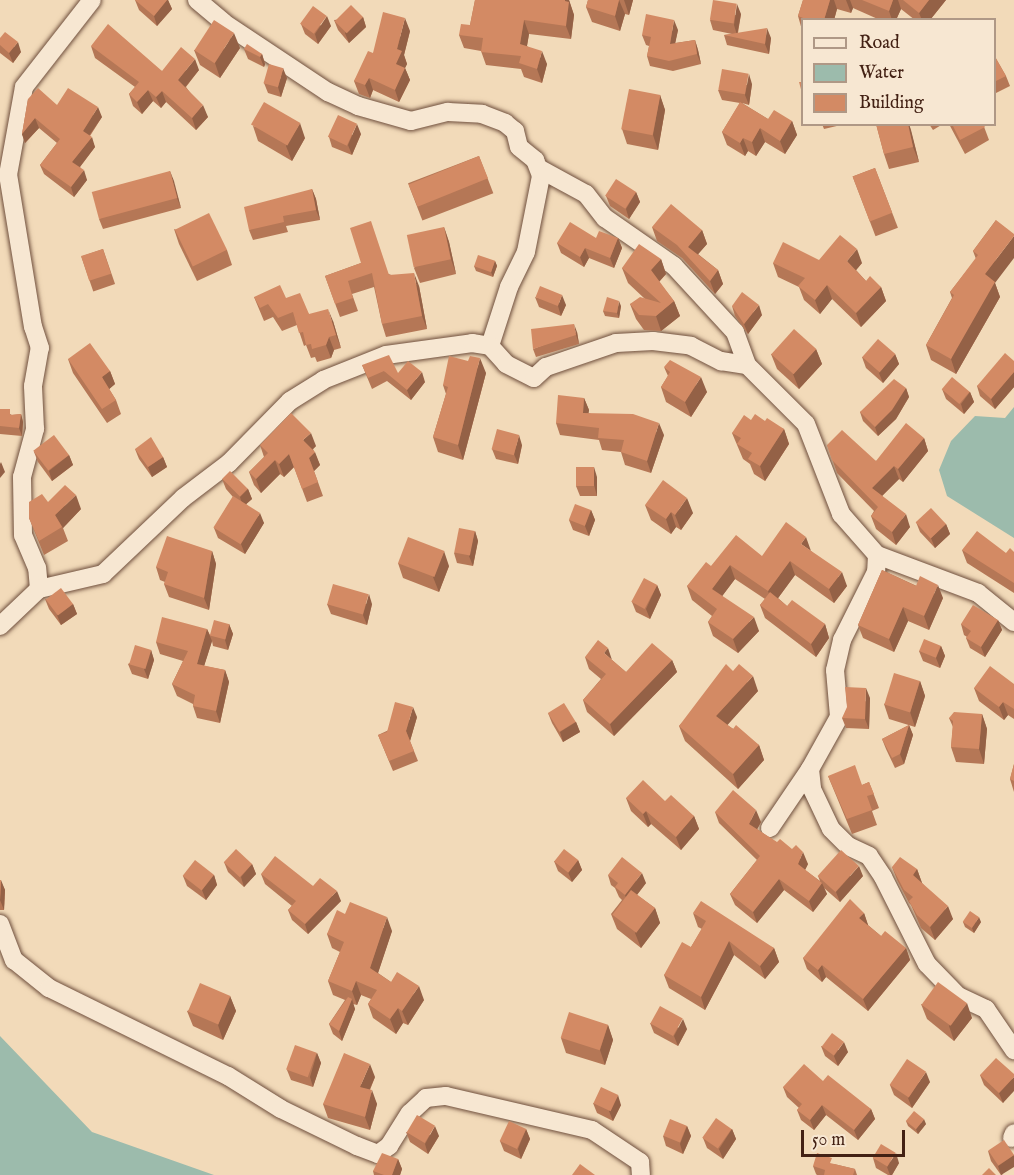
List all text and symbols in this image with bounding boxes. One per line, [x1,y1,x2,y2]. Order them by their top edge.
legend [801,18,996,126]
text: Road [859,32,900,55]
text: Water [859,62,904,85]
text: Building [859,92,924,115]
scale bar [804,1118,908,1156]
text: 50 m [812,1129,845,1152]

